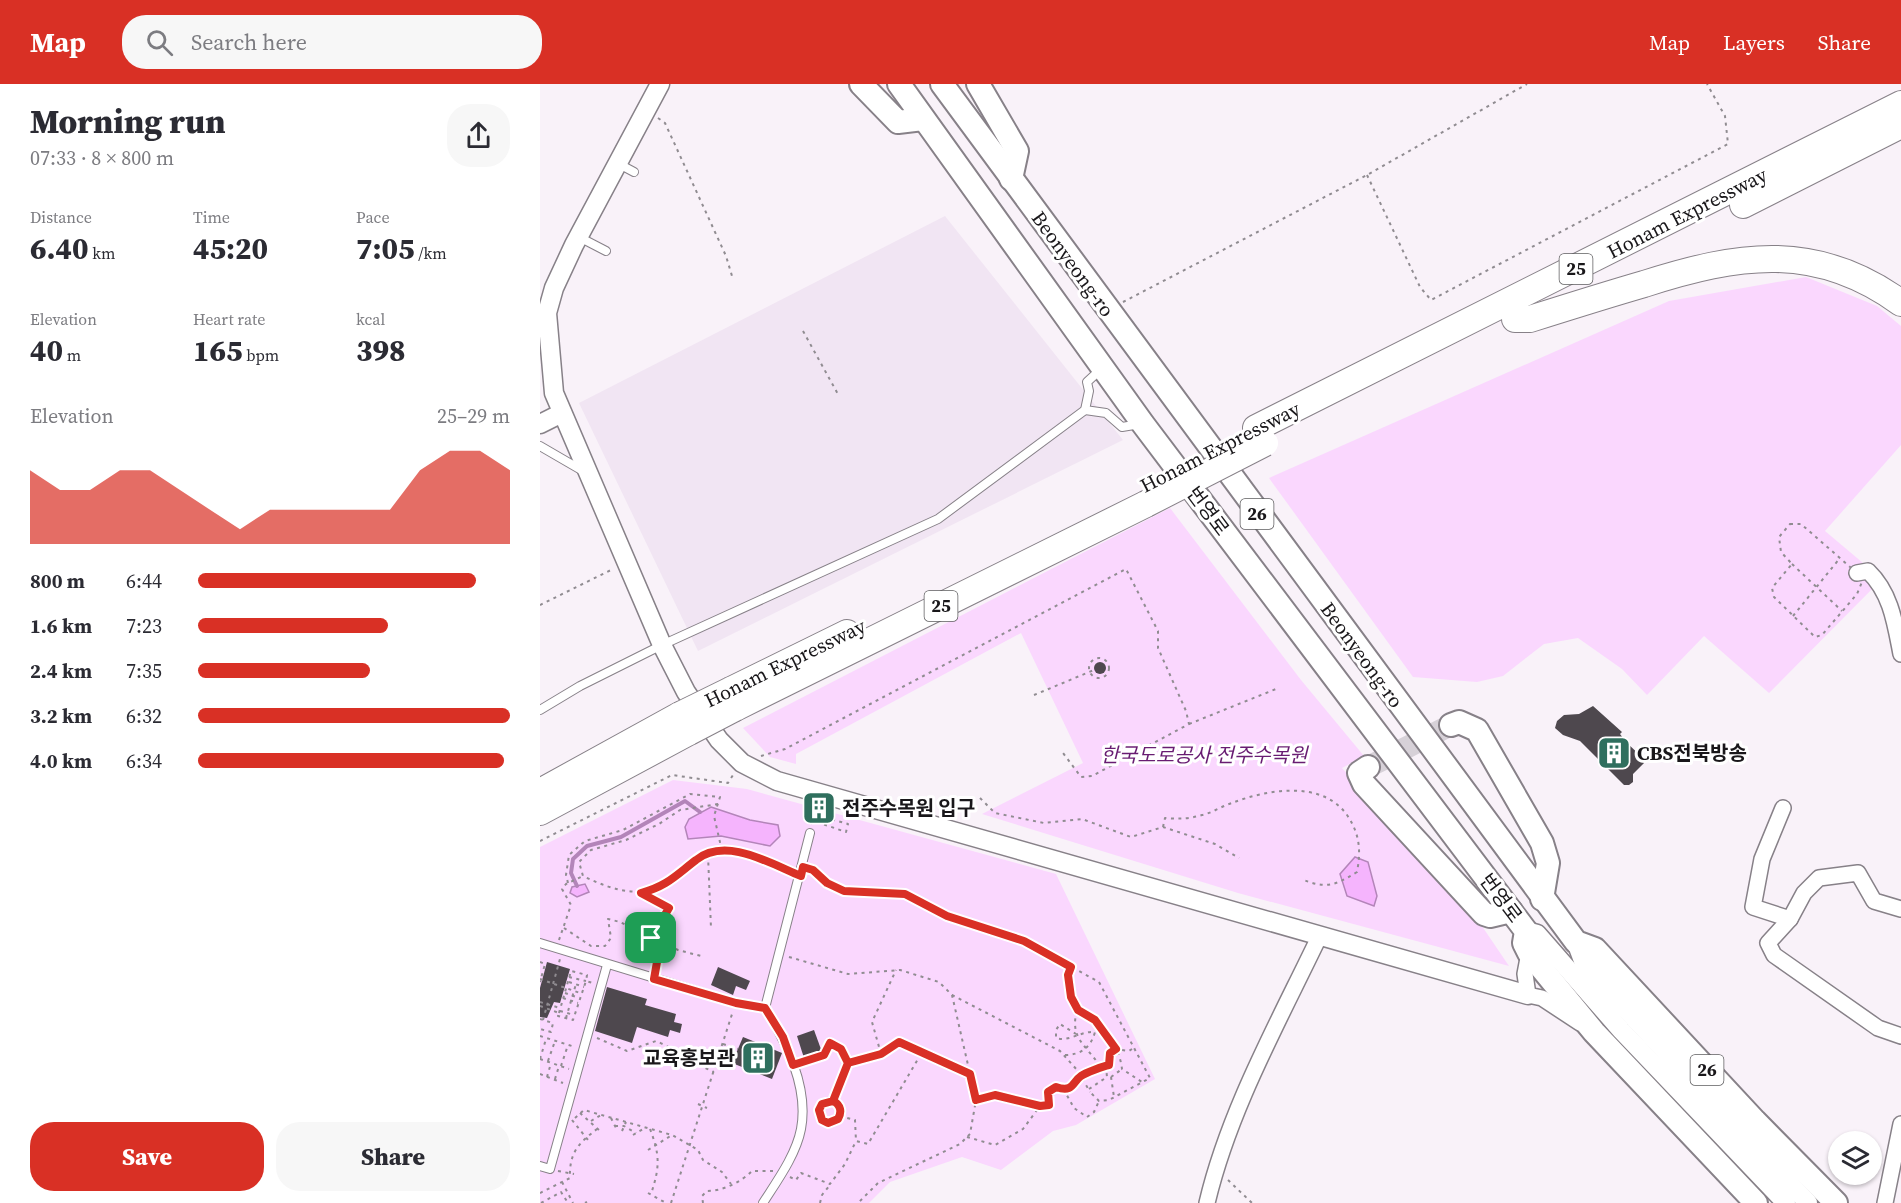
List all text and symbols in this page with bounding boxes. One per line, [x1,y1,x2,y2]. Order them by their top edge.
search box [122,15,542,69]
text: Map [30,23,86,61]
icon: search [143,26,176,59]
text: Search here [191,27,307,57]
text: Map [1649,28,1690,57]
text: Layers [1723,28,1785,57]
text: Share [1818,28,1871,57]
text: Morning run [30,99,226,144]
button: share [447,104,510,167]
text: 07:33 · 8 × 800 m [30,144,174,172]
street label: Honam Expressway [1602,160,1772,265]
text: Distance [30,206,92,228]
text: Time [193,206,230,228]
text: Pace [356,206,390,228]
street label: Beonyeong-ro [1025,206,1121,323]
text: 6.40 [30,228,89,269]
text: 45:20 [193,228,268,269]
text: 7:05 [356,228,415,269]
text: km [89,242,116,264]
text: /km [415,242,447,264]
road number: 25 [1560,254,1592,284]
text: Elevation [30,308,97,330]
text: Heart rate [193,308,265,330]
text: kcal [356,308,385,330]
text: 40 [30,330,63,371]
text: 165 [193,330,243,371]
text: 398 [356,330,406,371]
text: m [63,344,81,366]
text: bpm [243,344,279,366]
street label: Honam Expressway [1135,394,1305,499]
text: Elevation [30,402,114,430]
text: 25–29 m [437,402,510,430]
street label: 번영로 [1180,481,1236,541]
road number: 26 [1240,499,1274,529]
text: 800 m [30,567,85,595]
text: 6:44 [126,567,162,595]
road number: 25 [924,591,958,621]
street label: Beonyeong-ro [1314,597,1410,714]
street label: Honam Expressway [700,611,871,714]
text: 1.6 km [30,612,92,640]
text: 7:23 [126,612,162,640]
text: 2.4 km [30,657,92,685]
text: 7:35 [126,657,162,685]
text: 3.2 km [30,702,92,730]
text: 6:32 [126,702,162,730]
building icon: CBS전북방송 [1596,735,1632,771]
place label: CBS전북방송 [1637,739,1747,767]
park label: 한국도로공사 전주수목원 [1100,741,1309,769]
text: 4.0 km [30,747,92,775]
text: 6:34 [126,747,162,775]
building icon: 전주수목원 입구 [801,790,837,826]
place label: 전주수목원 입구 [842,794,975,822]
street label: 번영로 [1473,868,1529,928]
pin [625,912,676,963]
icon: arrive [634,921,667,954]
building icon: 교육홍보관 [740,1040,776,1076]
place label: 교육홍보관 [643,1044,736,1072]
road number: 26 [1690,1055,1724,1085]
button: Save [30,1122,264,1191]
button: Share [276,1122,510,1191]
map controls [1828,1131,1882,1185]
button: layers [1828,1131,1882,1185]

